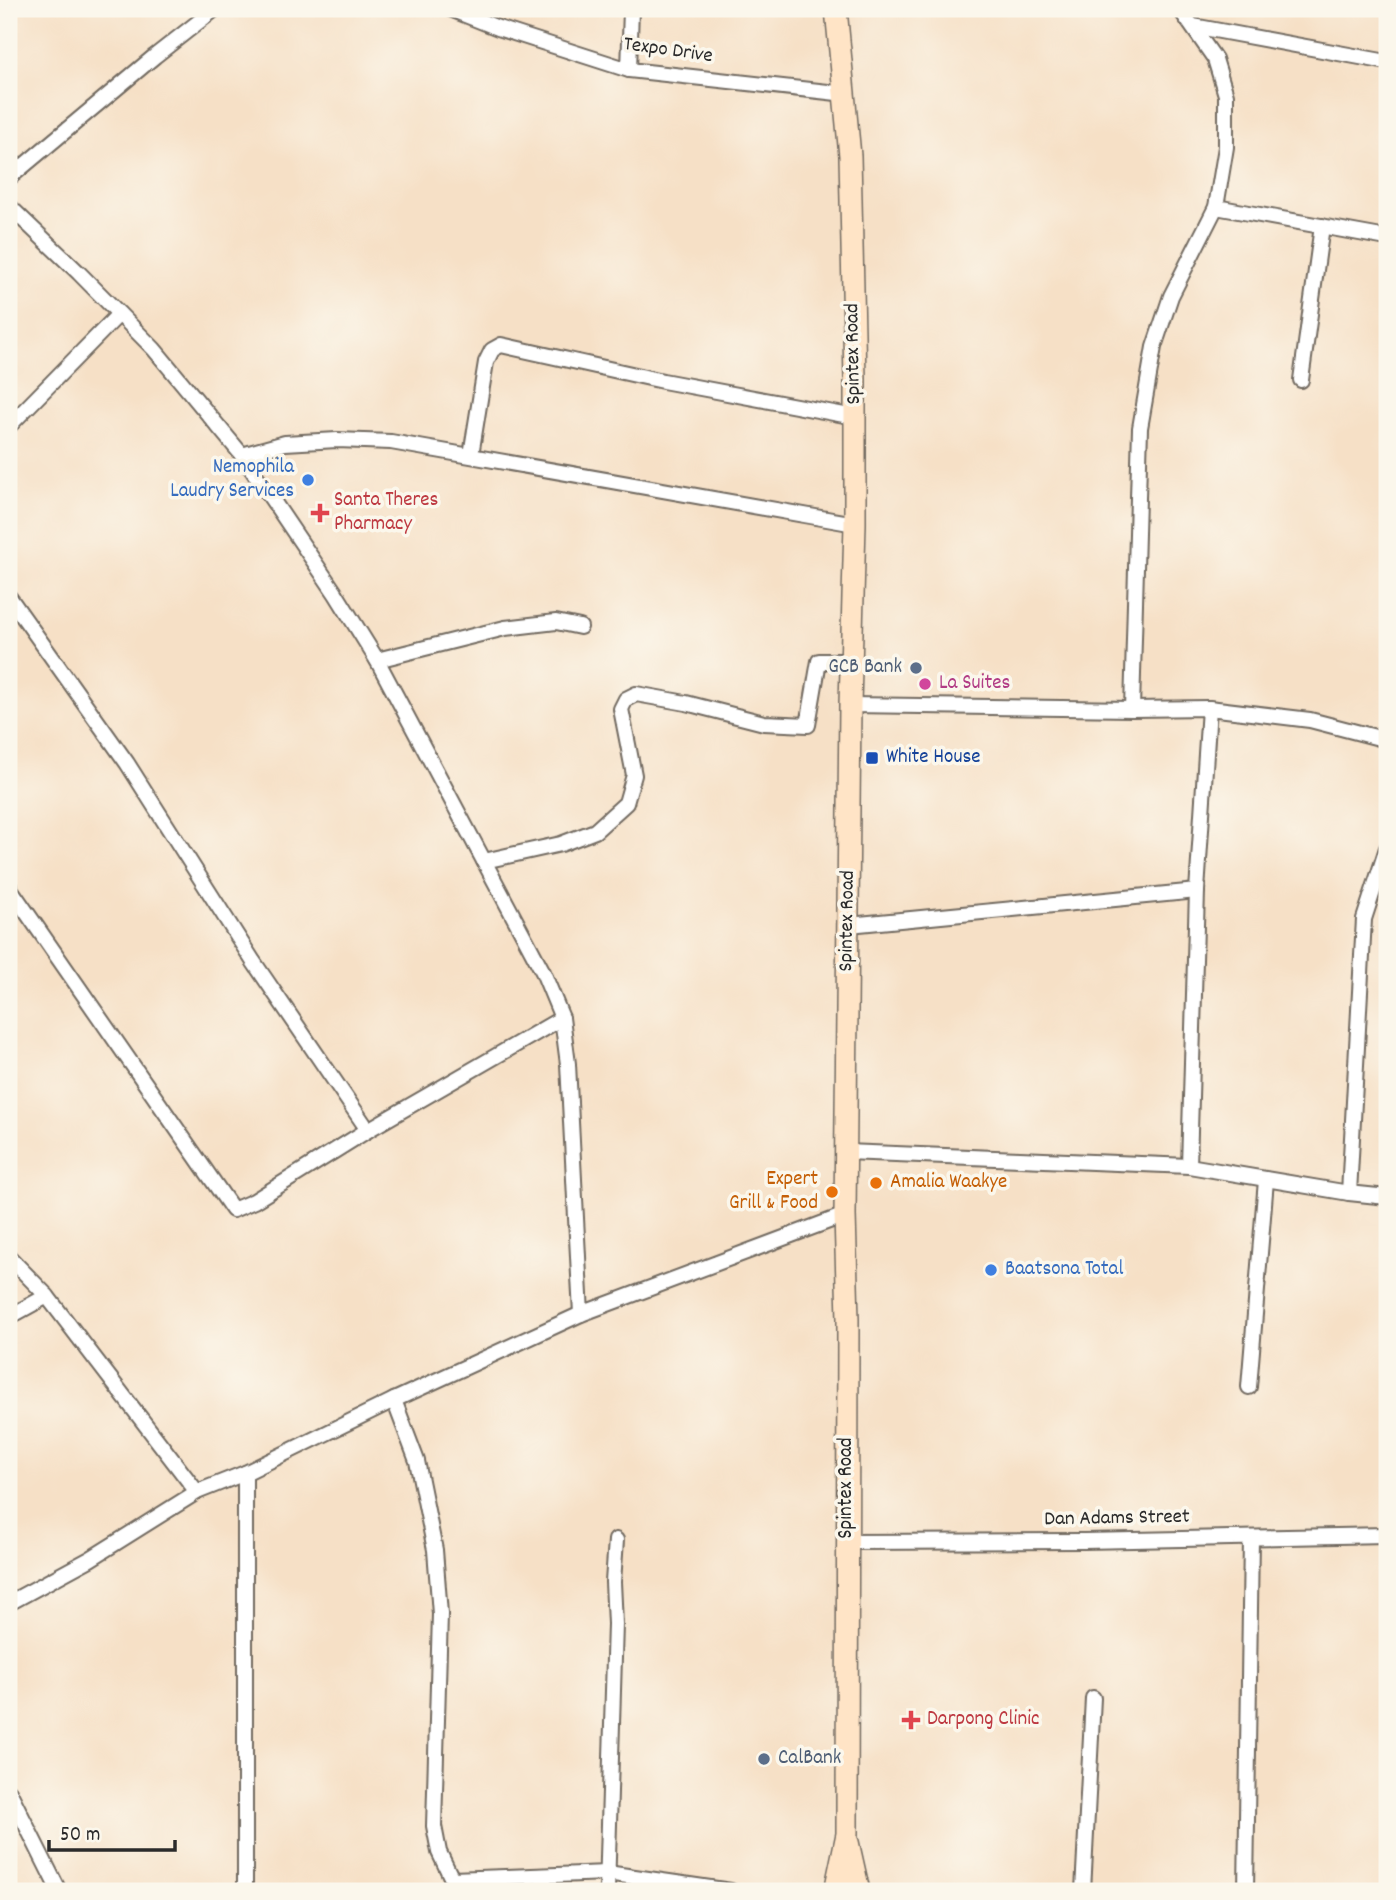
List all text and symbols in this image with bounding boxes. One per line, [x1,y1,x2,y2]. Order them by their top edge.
street label: Texpo Drive [621,30,715,72]
street label: Spintex Road [838,303,870,405]
place label: Nemophila Laudry Services [170,453,295,507]
marker: Nemophila Laudry Services [300,472,316,488]
place label: Santa Theres Pharmacy [334,486,438,540]
marker: Santa Theres Pharmacy [312,505,328,521]
place label: GCB Bank [828,653,902,683]
marker: GCB Bank [908,660,924,676]
place label: La Suites [939,669,1010,699]
marker: La Suites [917,676,933,692]
place label: White House [886,743,981,773]
marker: White House [864,750,880,766]
street label: Spintex Road [832,870,864,972]
place label: Expert Grill & Food [729,1165,818,1219]
place label: Amalia Waakye [890,1168,1007,1198]
marker: Amalia Waakye [868,1175,884,1191]
marker: Expert Grill & Food [824,1184,840,1200]
place label: Baatsona Total [1005,1255,1123,1285]
marker: Baatsona Total [983,1262,999,1278]
street label: Spintex Road [832,1437,862,1539]
street label: Dan Adams Street [1044,1503,1190,1535]
place label: Darpong Clinic [927,1705,1039,1735]
marker: Darpong Clinic [901,1710,921,1730]
place label: CalBank [778,1744,841,1774]
marker: CalBank [756,1751,772,1767]
scale bar [49,1809,175,1853]
text: 50 m [60,1821,100,1851]

